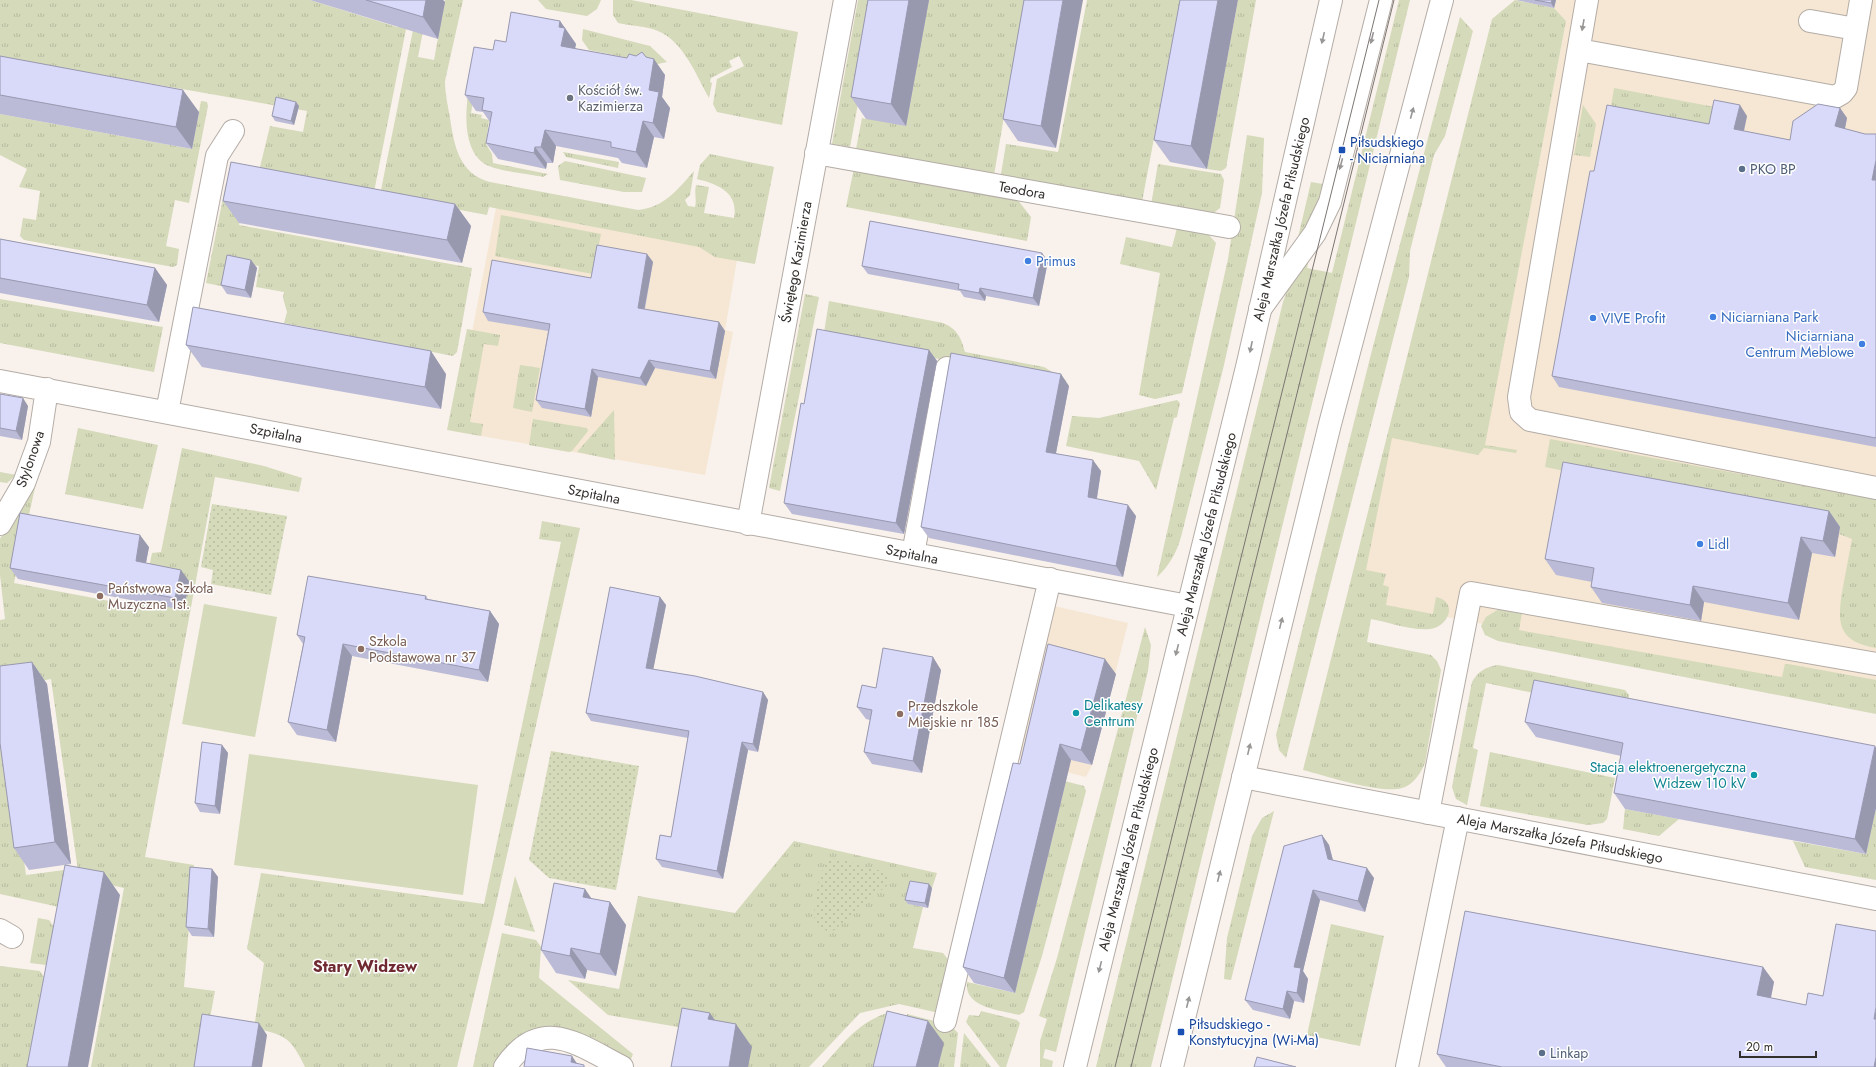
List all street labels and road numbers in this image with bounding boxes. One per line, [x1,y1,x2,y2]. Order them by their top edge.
street label: Aleja Marszałka Józefa Piłsudskiego [1248,115,1314,323]
street label: Teodora [997,176,1047,204]
street label: Świętego Kazimierza [775,200,817,324]
street label: Szpitalna [248,418,304,448]
street label: Stylonowa [11,428,49,490]
street label: Aleja Marszałka Józefa Piłsudskiego [1171,430,1241,638]
street label: Szpitalna [566,479,622,509]
street label: Szpitalna [884,539,940,569]
street label: Aleja Marszałka Józefa Piłsudskiego [1093,745,1163,953]
street label: Aleja Marszałka Józefa Piłsudskiego [1455,808,1665,868]

